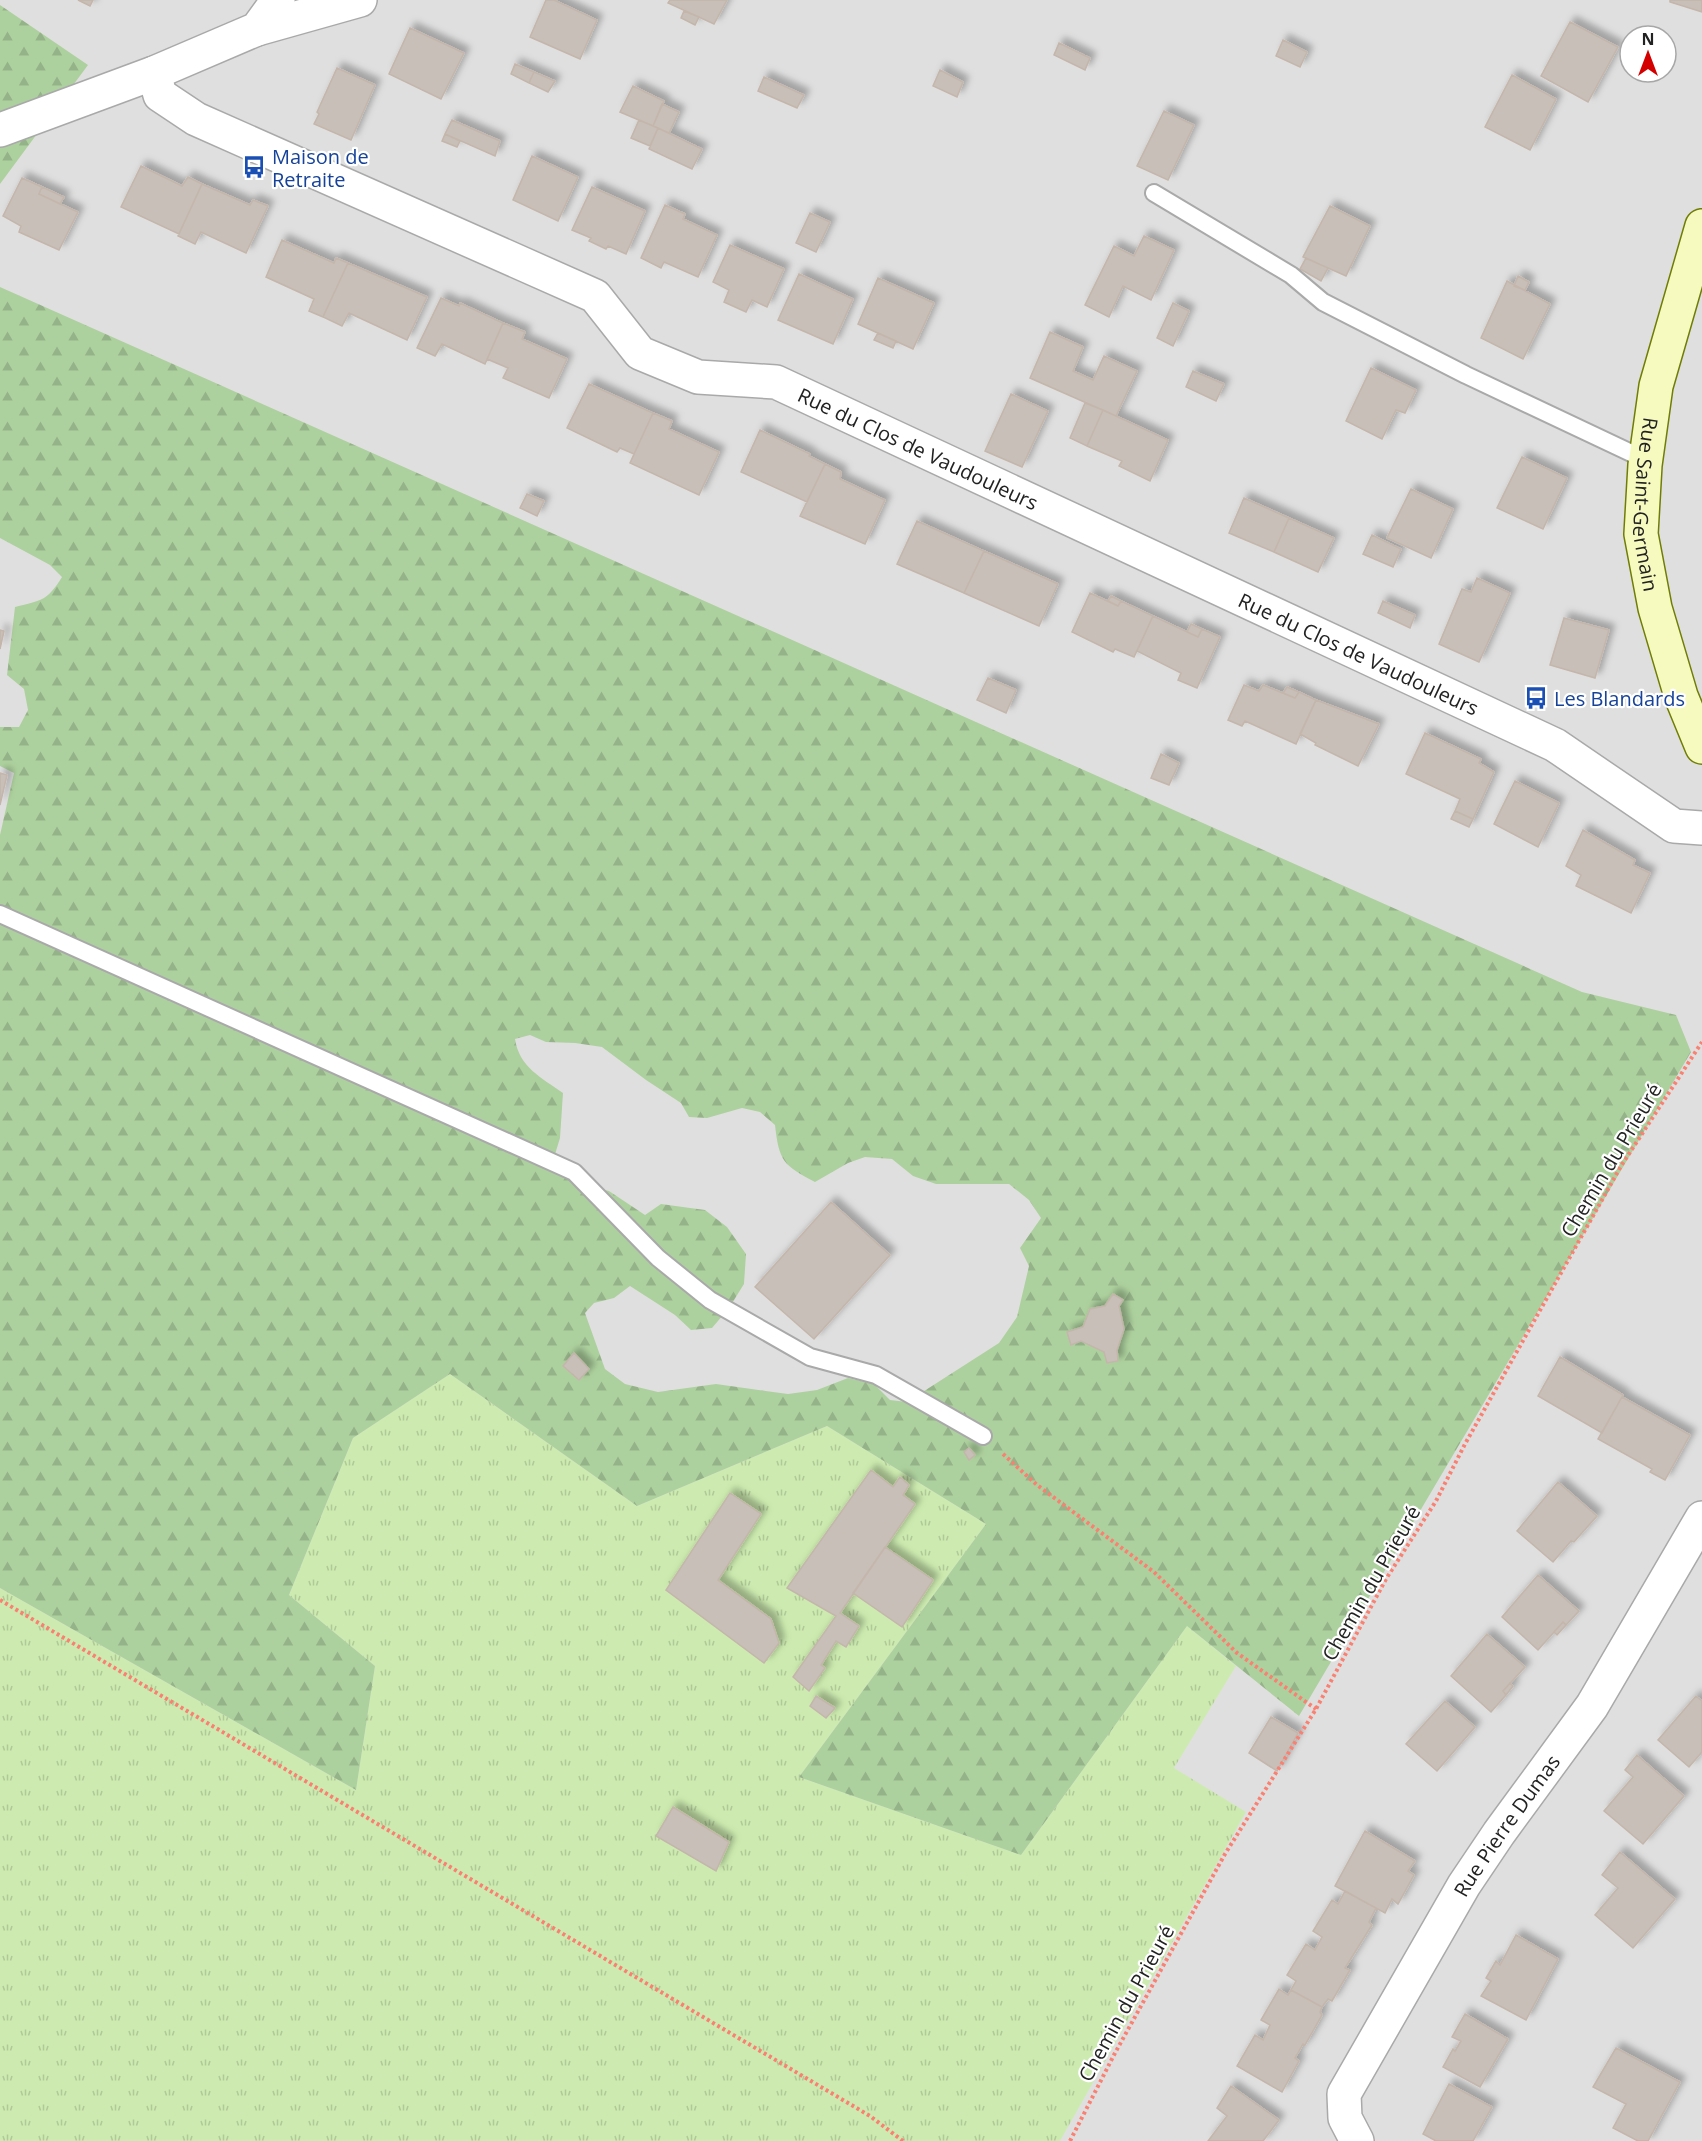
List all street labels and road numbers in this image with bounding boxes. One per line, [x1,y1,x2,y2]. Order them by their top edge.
street label: Rue du Clos de Vaudouleurs [794,381,1043,516]
street label: Rue Saint-Germain [1627,416,1665,594]
street label: Rue du Clos de Vaudouleurs [1234,586,1483,721]
street label: Chemin du Prieuré [1554,1078,1668,1242]
street label: Chemin du Prieuré [1316,1500,1426,1666]
street label: Rue Pierre Dumas [1447,1749,1566,1901]
street label: Chemin du Prieuré [1072,1920,1180,2086]

